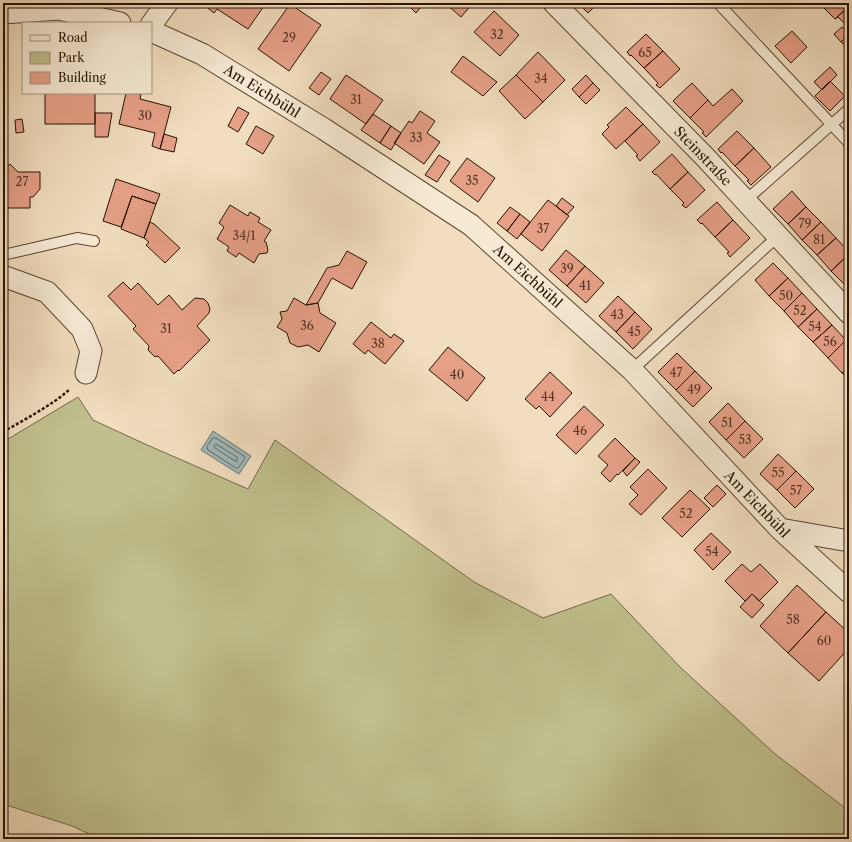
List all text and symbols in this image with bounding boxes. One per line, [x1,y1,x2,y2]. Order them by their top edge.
legend [22,22,152,94]
house number: 32 [490,27,504,42]
text: Road [58,30,88,45]
house number: 29 [282,30,296,45]
house number: 65 [638,45,652,60]
text: Park [58,50,85,65]
street label: Am Eichbühl [220,60,304,122]
text: Building [58,70,106,85]
house number: 34 [534,71,548,86]
house number: 31 [350,92,362,107]
house number: 30 [138,108,152,123]
street label: Steinstraße [670,122,736,190]
house number: 33 [409,130,423,145]
house number: 35 [465,173,479,188]
house number: 27 [16,174,28,189]
house number: 79 [799,216,811,231]
house number: 37 [537,221,549,236]
house number: 34/1 [233,228,255,243]
house number: 81 [813,232,825,247]
street label: Am Eichbühl [489,240,566,312]
house number: 39 [560,261,574,276]
house number: 41 [579,278,591,293]
house number: 50 [779,288,793,303]
house number: 52 [793,303,807,318]
house number: 43 [610,307,624,322]
house number: 36 [300,318,314,333]
house number: 54 [808,319,822,334]
house number: 31 [160,321,172,336]
house number: 45 [627,324,641,339]
house number: 56 [823,334,837,349]
house number: 38 [371,336,385,351]
house number: 47 [670,365,683,380]
house number: 40 [450,367,464,382]
house number: 49 [687,382,701,397]
house number: 44 [541,389,555,404]
house number: 51 [721,415,733,430]
house number: 46 [573,423,587,438]
house number: 53 [738,432,752,447]
house number: 55 [771,465,785,480]
street label: Am Eichbühl [720,466,794,542]
house number: 57 [790,483,802,498]
house number: 52 [679,506,693,521]
house number: 54 [705,544,719,559]
house number: 58 [786,612,800,627]
house number: 60 [817,633,831,648]

